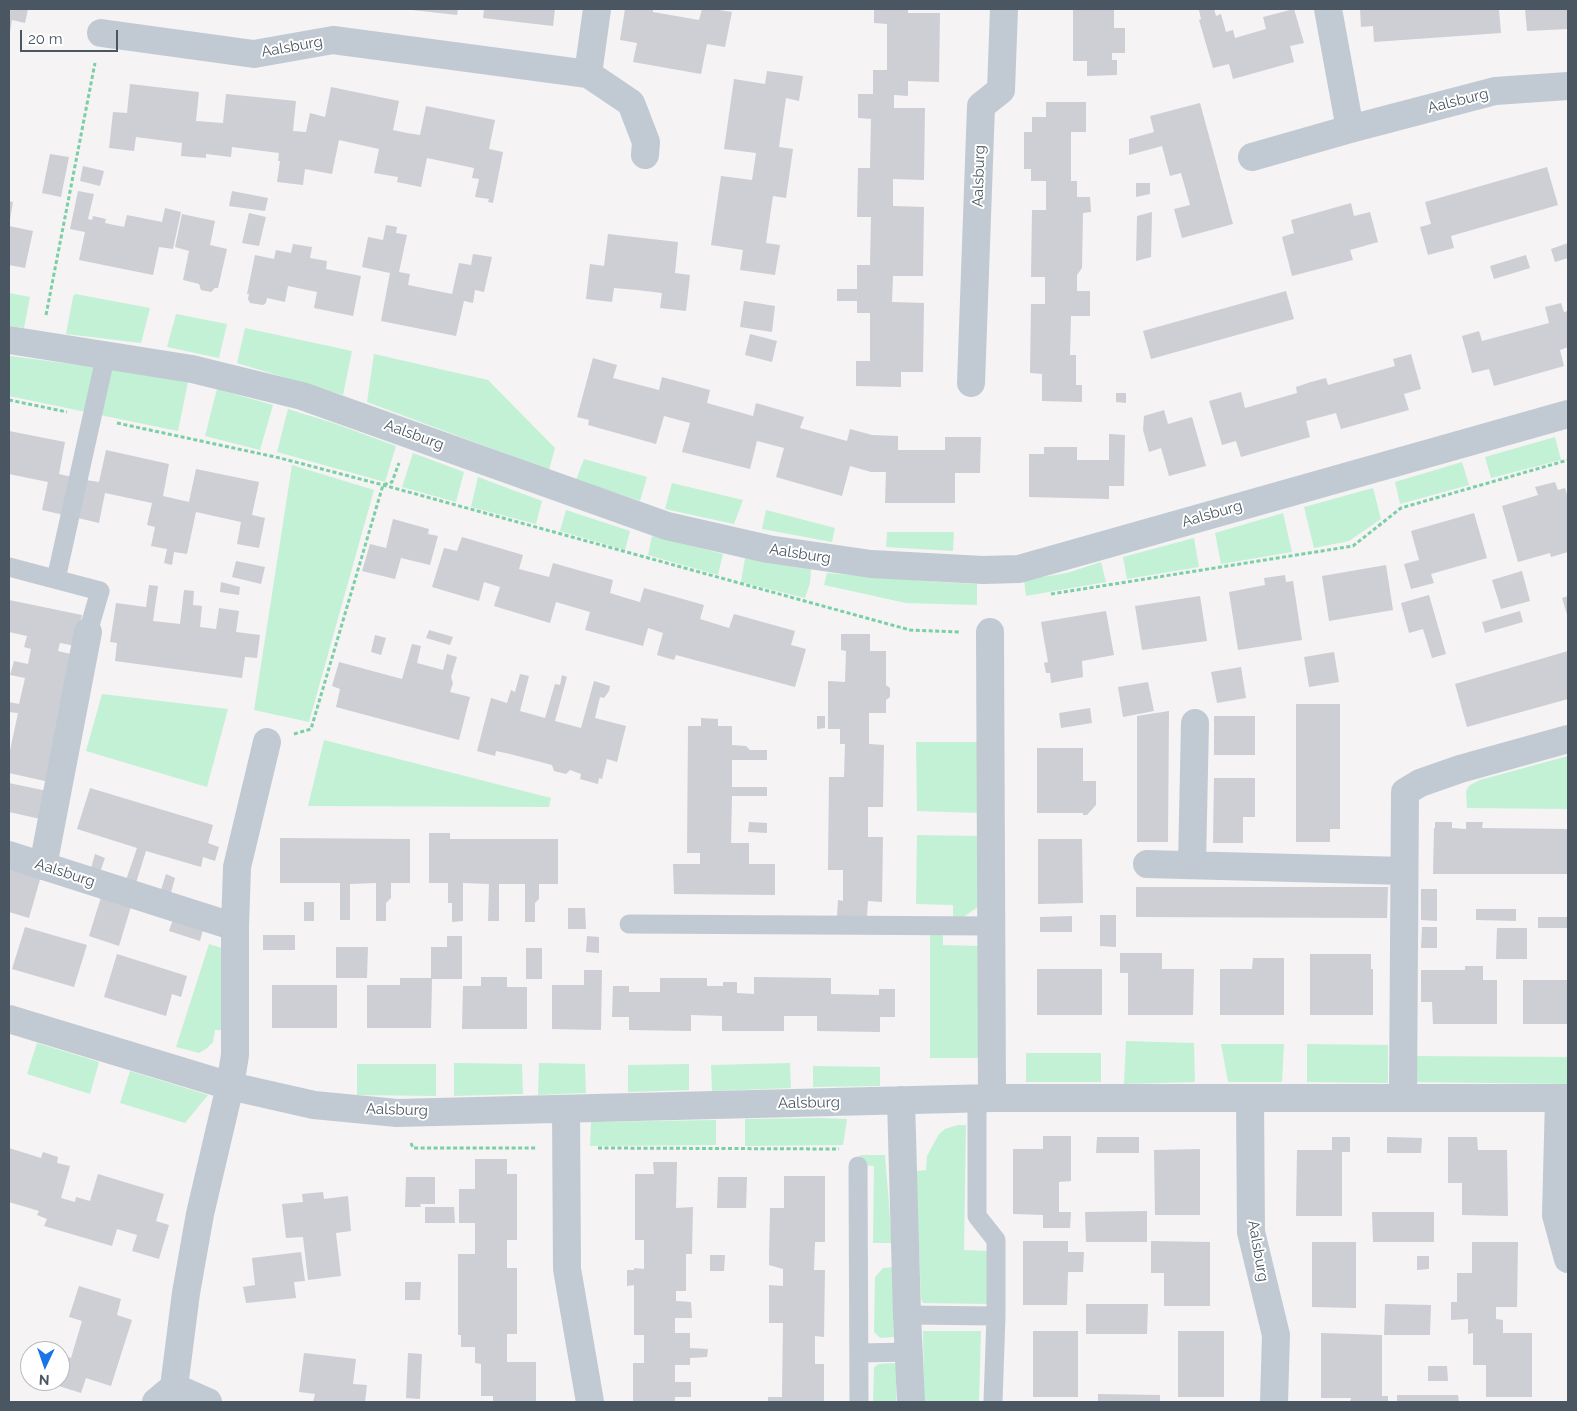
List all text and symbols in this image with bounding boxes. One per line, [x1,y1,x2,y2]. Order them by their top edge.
scale bar [22,20,120,52]
text: 20 m [28,30,63,48]
street label: Aalsburg [260,33,324,61]
street label: Aalsburg [1426,85,1490,117]
street label: Aalsburg [969,145,989,207]
street label: Aalsburg [382,416,446,454]
street label: Aalsburg [1180,497,1244,531]
street label: Aalsburg [768,540,832,568]
street label: Aalsburg [33,855,97,891]
street label: Aalsburg [778,1093,840,1113]
street label: Aalsburg [366,1100,428,1120]
street label: Aalsburg [1244,1219,1272,1283]
north arrow [20,1341,70,1391]
text: N [39,1372,50,1388]

